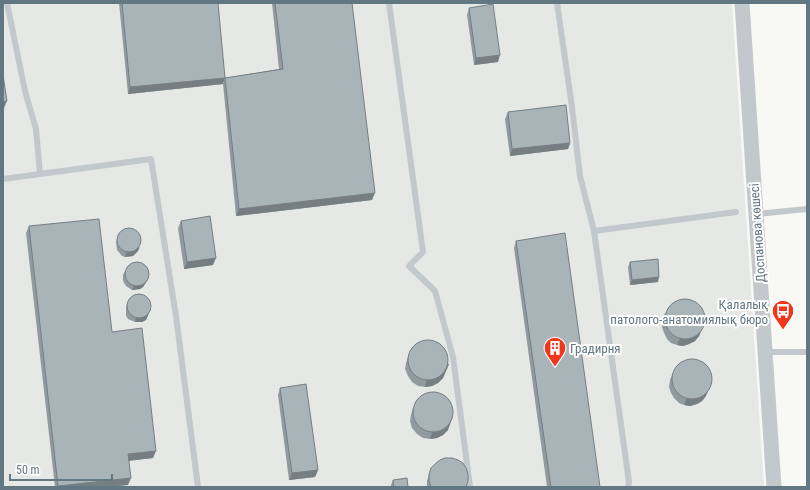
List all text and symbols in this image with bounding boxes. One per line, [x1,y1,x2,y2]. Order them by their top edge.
street label: Доспанова көшесі [747,183,768,283]
place label: Қалалық патолого-анатомиялық бюро [610,297,768,327]
bus stop icon: Қалалық патолого-анатомиялық бюро [770,298,796,331]
building icon: Градирня [542,335,568,368]
place label: Градирня [570,341,621,356]
scale bar [10,456,112,482]
text: 50 m [16,463,40,477]

